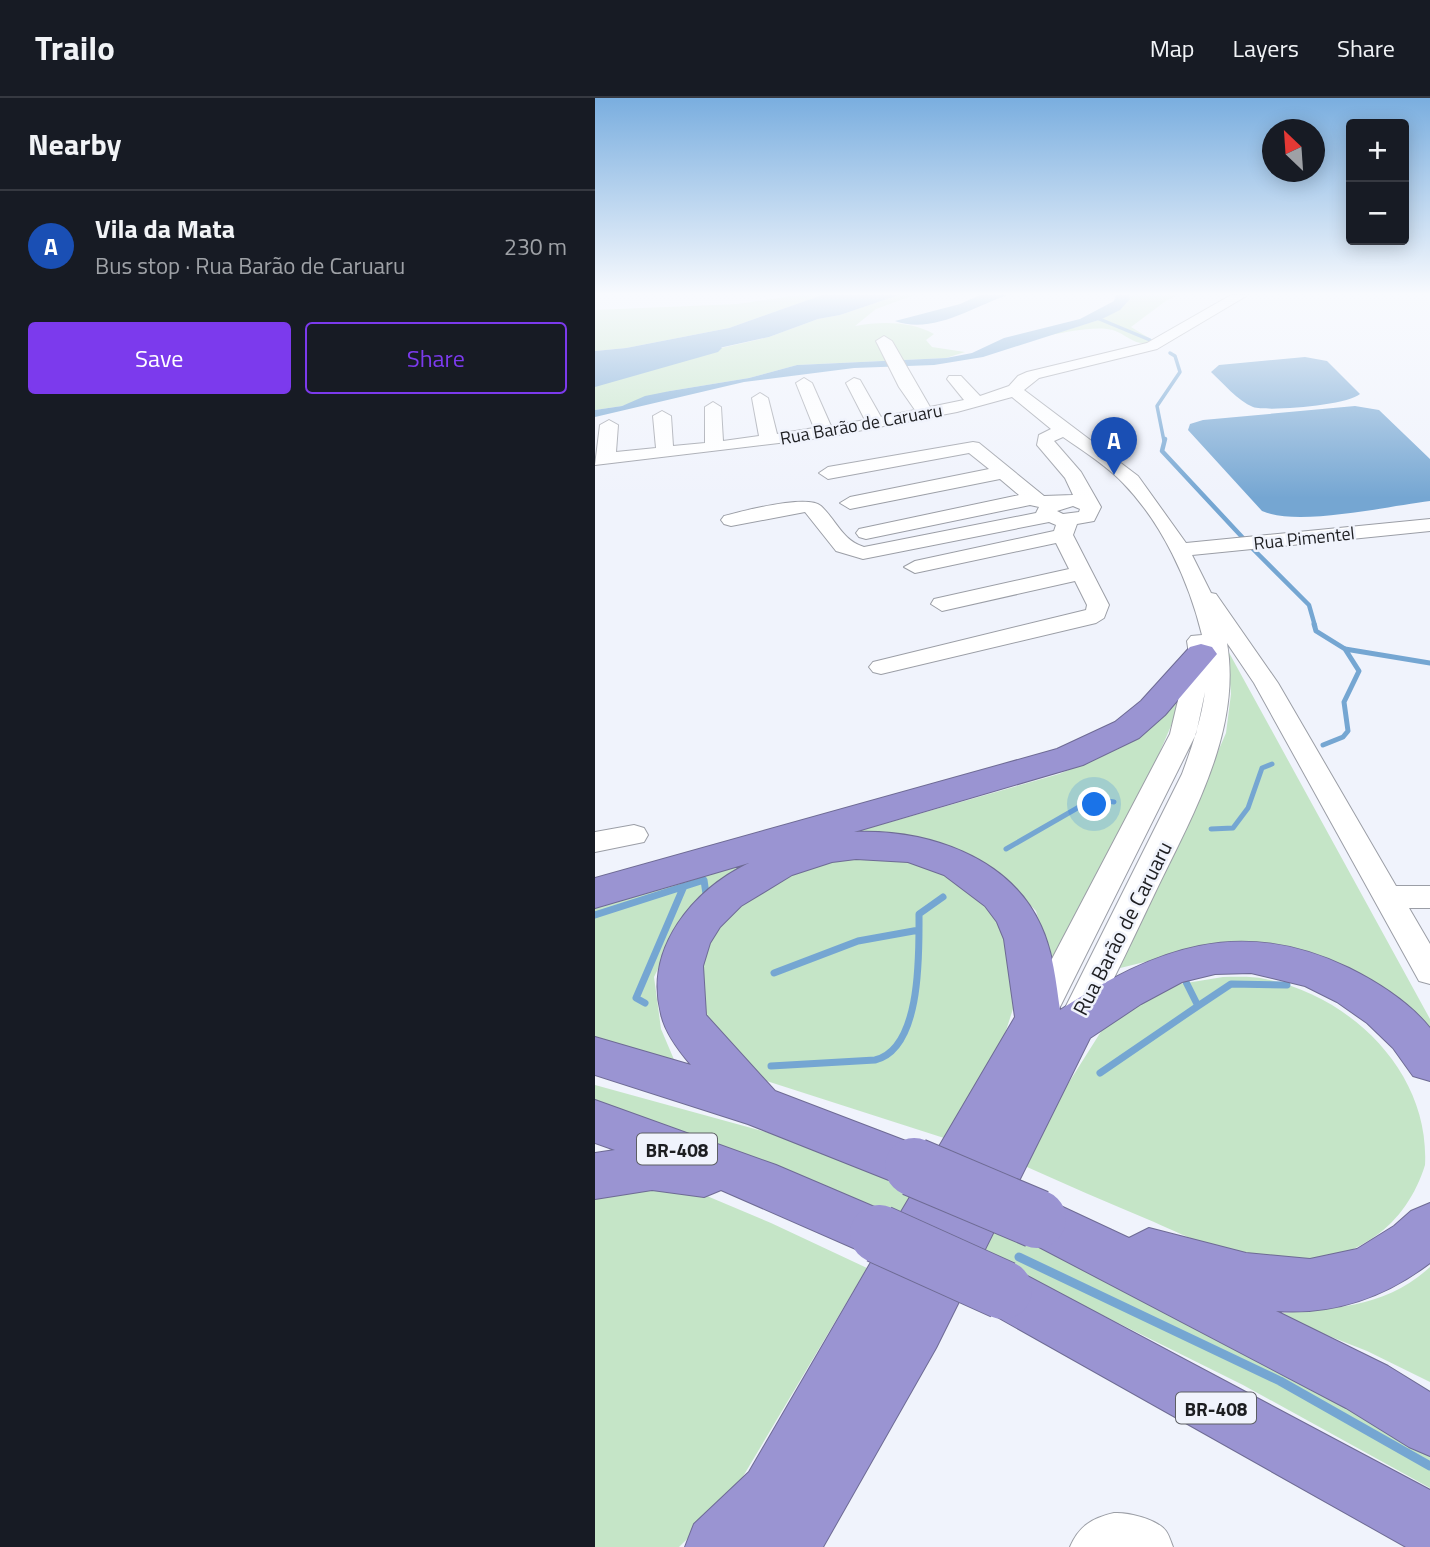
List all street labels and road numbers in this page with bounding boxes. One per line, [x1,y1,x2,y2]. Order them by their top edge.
street label: Rua Barão de Caruaru [778,396,944,452]
street label: Rua Pimentel [1252,519,1356,557]
street label: Rua Barão de Caruaru [1064,835,1180,1021]
road number: BR-408 [637,1134,717,1164]
road number: BR-408 [1176,1392,1256,1424]

